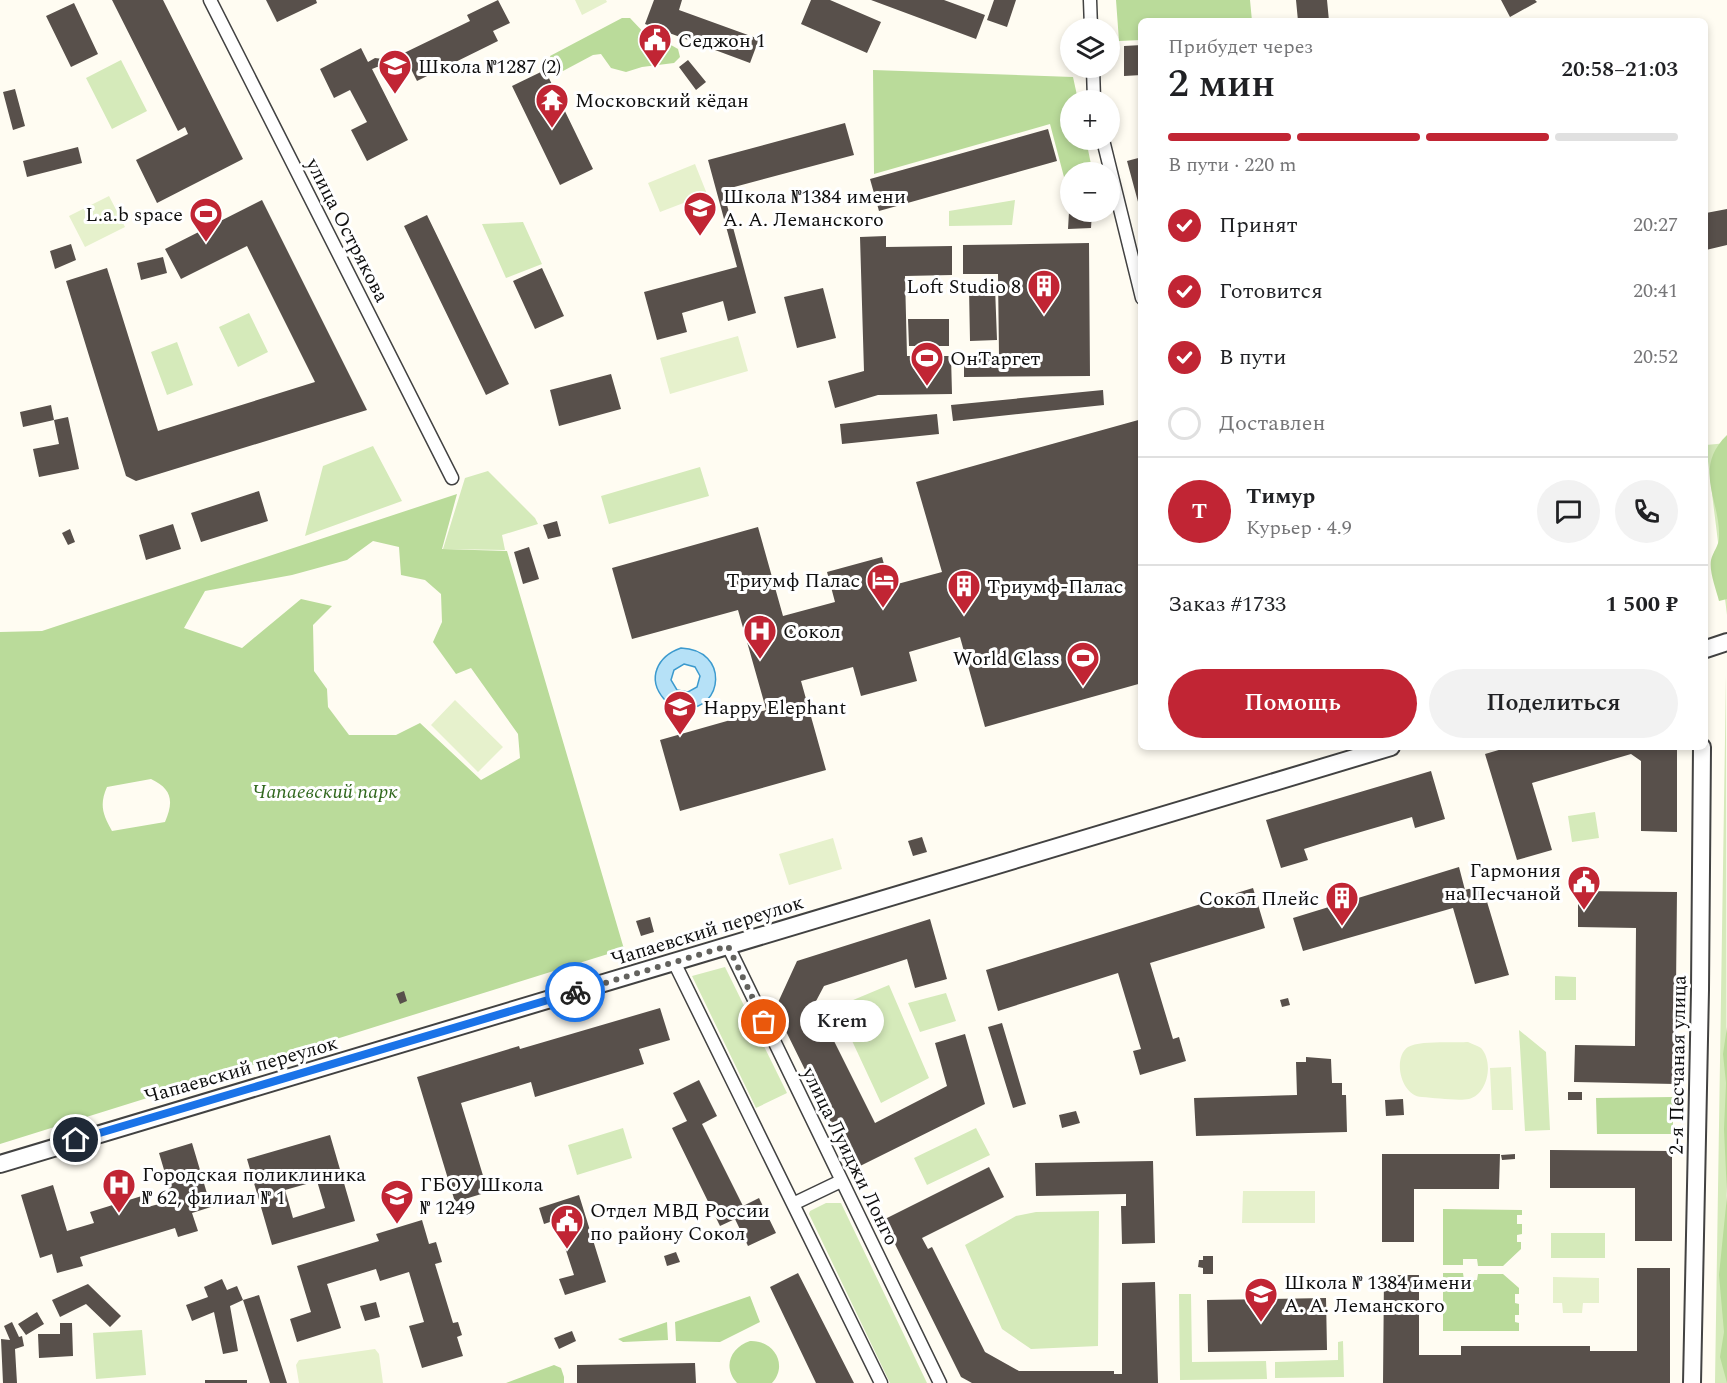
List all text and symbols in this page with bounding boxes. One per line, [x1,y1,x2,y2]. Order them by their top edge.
map controls [1060,18,1120,222]
button: layers [1060,18,1120,78]
public building icon: Седжон 1 [637,22,673,69]
place label: Седжон 1 [678,26,766,56]
text: Прибудет через [1168,32,1313,62]
school or university icon: Школа №1287 (2) [377,48,413,95]
place label: Школа №1287 (2) [418,52,561,82]
text: 20:58–21:03 [1561,53,1678,86]
text: 2 мин [1168,55,1275,114]
temple icon: Московский кёдан [534,82,570,129]
place label: Московский кёдан [575,86,749,116]
button: + [1060,90,1120,150]
text: В пути · 220 m [1168,150,1296,180]
street label: улица Острякова [297,152,397,308]
button: − [1060,162,1120,222]
place label: Школа №1384 имени А. А. Леманского [723,182,906,235]
school or university icon: Школа №1384 имени А. А. Леманского [682,190,718,237]
sports icon: L.a.b space [188,196,224,243]
place label: L.a.b space [85,200,183,230]
icon: check [1168,209,1201,242]
text: Принят [1219,209,1298,242]
text: 20:27 [1633,210,1678,240]
building icon: Loft Studio 8 [1026,268,1062,315]
place label: Loft Studio 8 [906,272,1021,302]
icon: check [1168,275,1201,308]
text: Готовится [1219,275,1323,308]
text: 20:41 [1633,276,1678,306]
sports icon: ОнТаргет [909,340,945,387]
icon: check [1168,341,1201,374]
text: В пути [1219,341,1286,374]
text: 20:52 [1633,342,1678,372]
place label: ОнТаргет [950,344,1041,374]
text: Доставлен [1219,407,1326,440]
text: Тимур [1246,480,1315,513]
button: chat [1537,480,1600,543]
button: phone [1615,480,1678,543]
text: Т [1192,495,1207,528]
text: Курьер · 4.9 [1246,513,1352,543]
hotel icon: Триумф Палас [865,562,901,609]
place label: Триумф Палас [726,566,860,596]
building icon: Триумф-Палас [946,568,982,615]
place label: Триумф-Палас [987,572,1123,602]
text: Заказ #1733 [1168,588,1286,621]
text: 1 500 ₽ [1605,588,1678,621]
hospital icon: Сокол [742,613,778,660]
place label: Сокол [783,617,841,647]
sports icon: World Class [1065,640,1101,687]
place label: World Class [953,644,1060,674]
button: Помощь [1168,669,1417,738]
button: Поделиться [1429,669,1678,738]
school or university icon: Happy Elephant [662,689,698,736]
place label: Happy Elephant [703,693,846,723]
park label: Чапаевский парк [252,777,398,807]
place label: Гармония на Песчаной [1444,856,1561,909]
public building icon: Гармония на Песчаной [1566,864,1602,911]
building icon: Сокол Плейс [1324,880,1360,927]
place label: Сокол Плейс [1199,884,1319,914]
street label: Чапаевский переулок [607,887,807,975]
courier [545,962,605,1022]
street label: 2-я Песчаная улица [1661,975,1695,1155]
icon: bike [559,976,592,1009]
pin [738,996,789,1047]
callout: Krem [800,1001,884,1043]
icon: bag [747,1005,780,1038]
text: Krem [817,1006,867,1036]
street label: Чапаевский переулок [141,1028,342,1112]
street label: улица Луиджи Лонго [793,1061,906,1251]
pin [50,1114,101,1165]
icon: home [59,1123,92,1156]
place label: Городская поликлиника № 62, филиал № 1 [142,1160,366,1213]
hospital icon: Городская поликлиника № 62, филиал № 1 [101,1167,137,1214]
place label: ГБОУ Школа № 1249 [420,1170,543,1223]
school or university icon: ГБОУ Школа № 1249 [379,1178,415,1225]
place label: Отдел МВД России по району Сокол [590,1196,770,1249]
public building icon: Отдел МВД России по району Сокол [549,1203,585,1250]
place label: Школа № 1384 имени А. А. Леманского [1284,1268,1472,1321]
school or university icon: Школа № 1384 имени А. А. Леманского [1243,1276,1279,1323]

